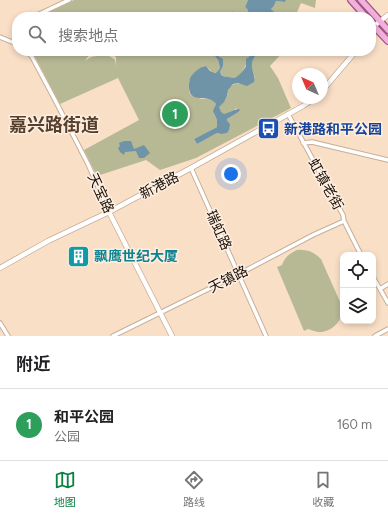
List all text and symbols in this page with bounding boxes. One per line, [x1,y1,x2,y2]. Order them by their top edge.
search box [12,12,376,56]
icon: search [26,23,48,45]
text: 搜索地点 [58,27,118,45]
north arrow [292,68,328,104]
pin: 1 [162,99,188,129]
district label: 嘉兴路街道 [9,114,99,136]
bus stop icon: 新港路和平公园 [255,116,281,142]
place label: 新港路和平公园 [284,121,382,138]
street label: 虹镇老街 [305,156,347,213]
your location [221,164,241,184]
street label: 新港路 [137,168,182,203]
street label: 天宝路 [84,171,117,216]
street label: 瑞虹路 [202,208,235,253]
building icon: 飘鹰世纪大厦 [65,243,91,269]
place label: 飘鹰世纪大厦 [94,248,178,265]
map controls [340,252,376,324]
button: locate [340,252,376,288]
street label: 天镇路 [206,262,251,297]
button: layers [340,288,376,324]
text: 附近 [16,354,50,374]
text: 和平公园 [54,408,114,426]
text: 1 [26,417,32,432]
text: 160 m [337,417,372,432]
text: 公园 [54,429,80,444]
tab: 地图 [54,469,76,509]
tab: 路线 [183,469,205,509]
tab: 收藏 [312,469,334,509]

